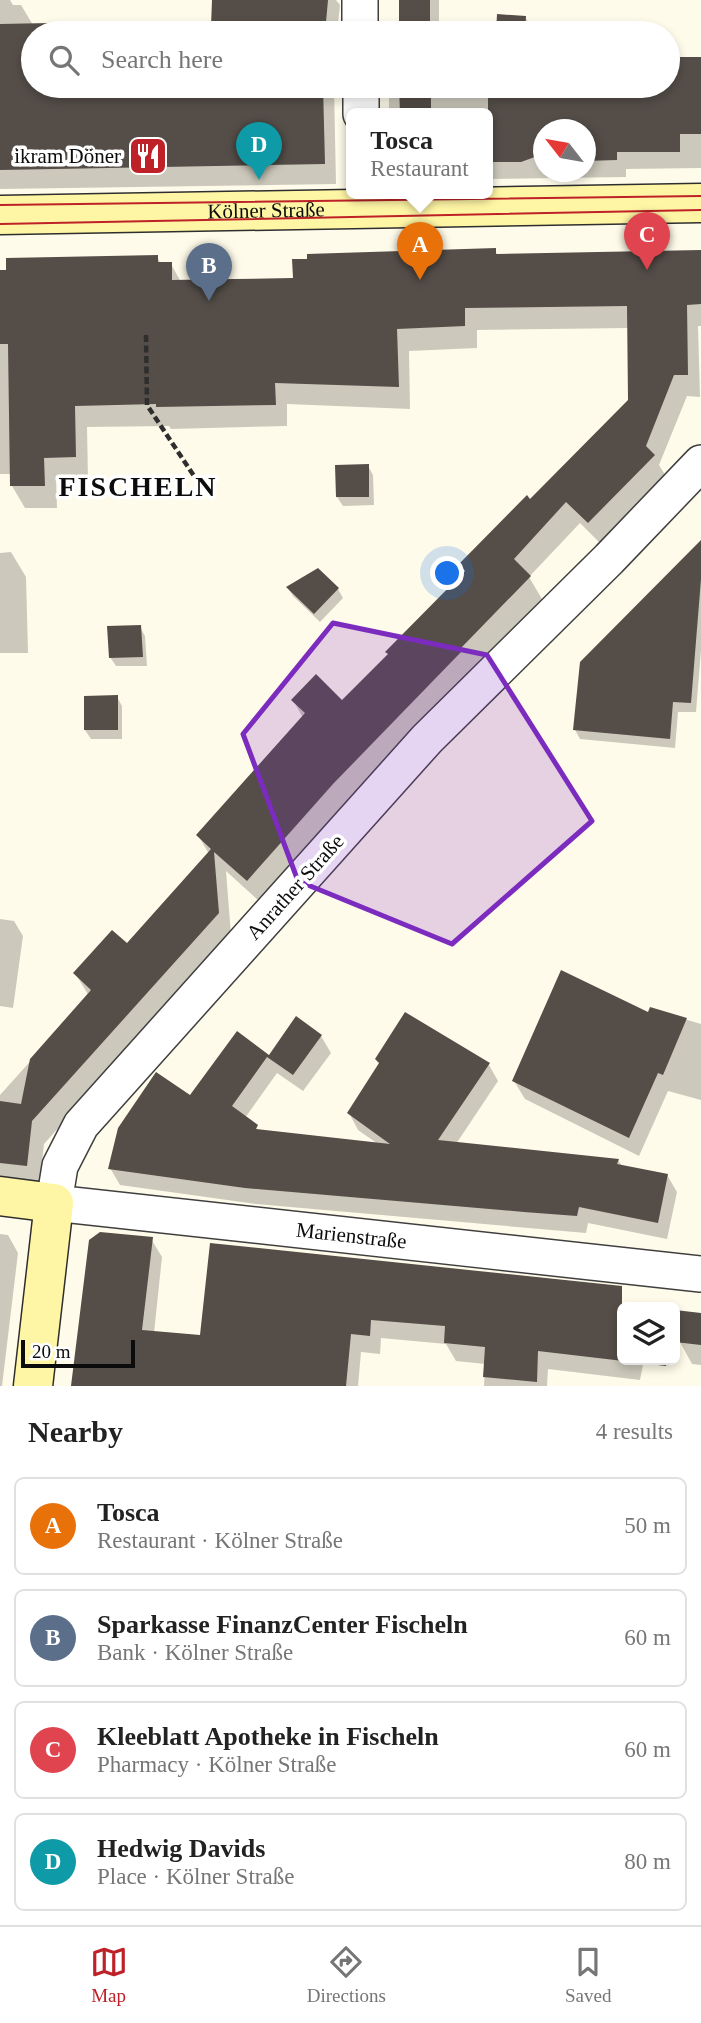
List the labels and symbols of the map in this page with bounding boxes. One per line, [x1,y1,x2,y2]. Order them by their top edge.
north arrow [533,119,596,182]
pin: D [236,122,282,180]
restaurant icon: ikram Döner [127,135,169,177]
place label: ikram Döner [14,144,121,168]
street label: Kölner Straße [207,197,325,223]
pin: C [624,212,670,270]
pin: A [397,222,443,280]
pin: B [186,243,232,301]
district label: FISCHELN [58,471,218,502]
your location [430,556,464,590]
street label: Anrather Straße [241,829,349,945]
street label: Marienstraße [295,1218,408,1254]
scale bar [21,1337,135,1369]

